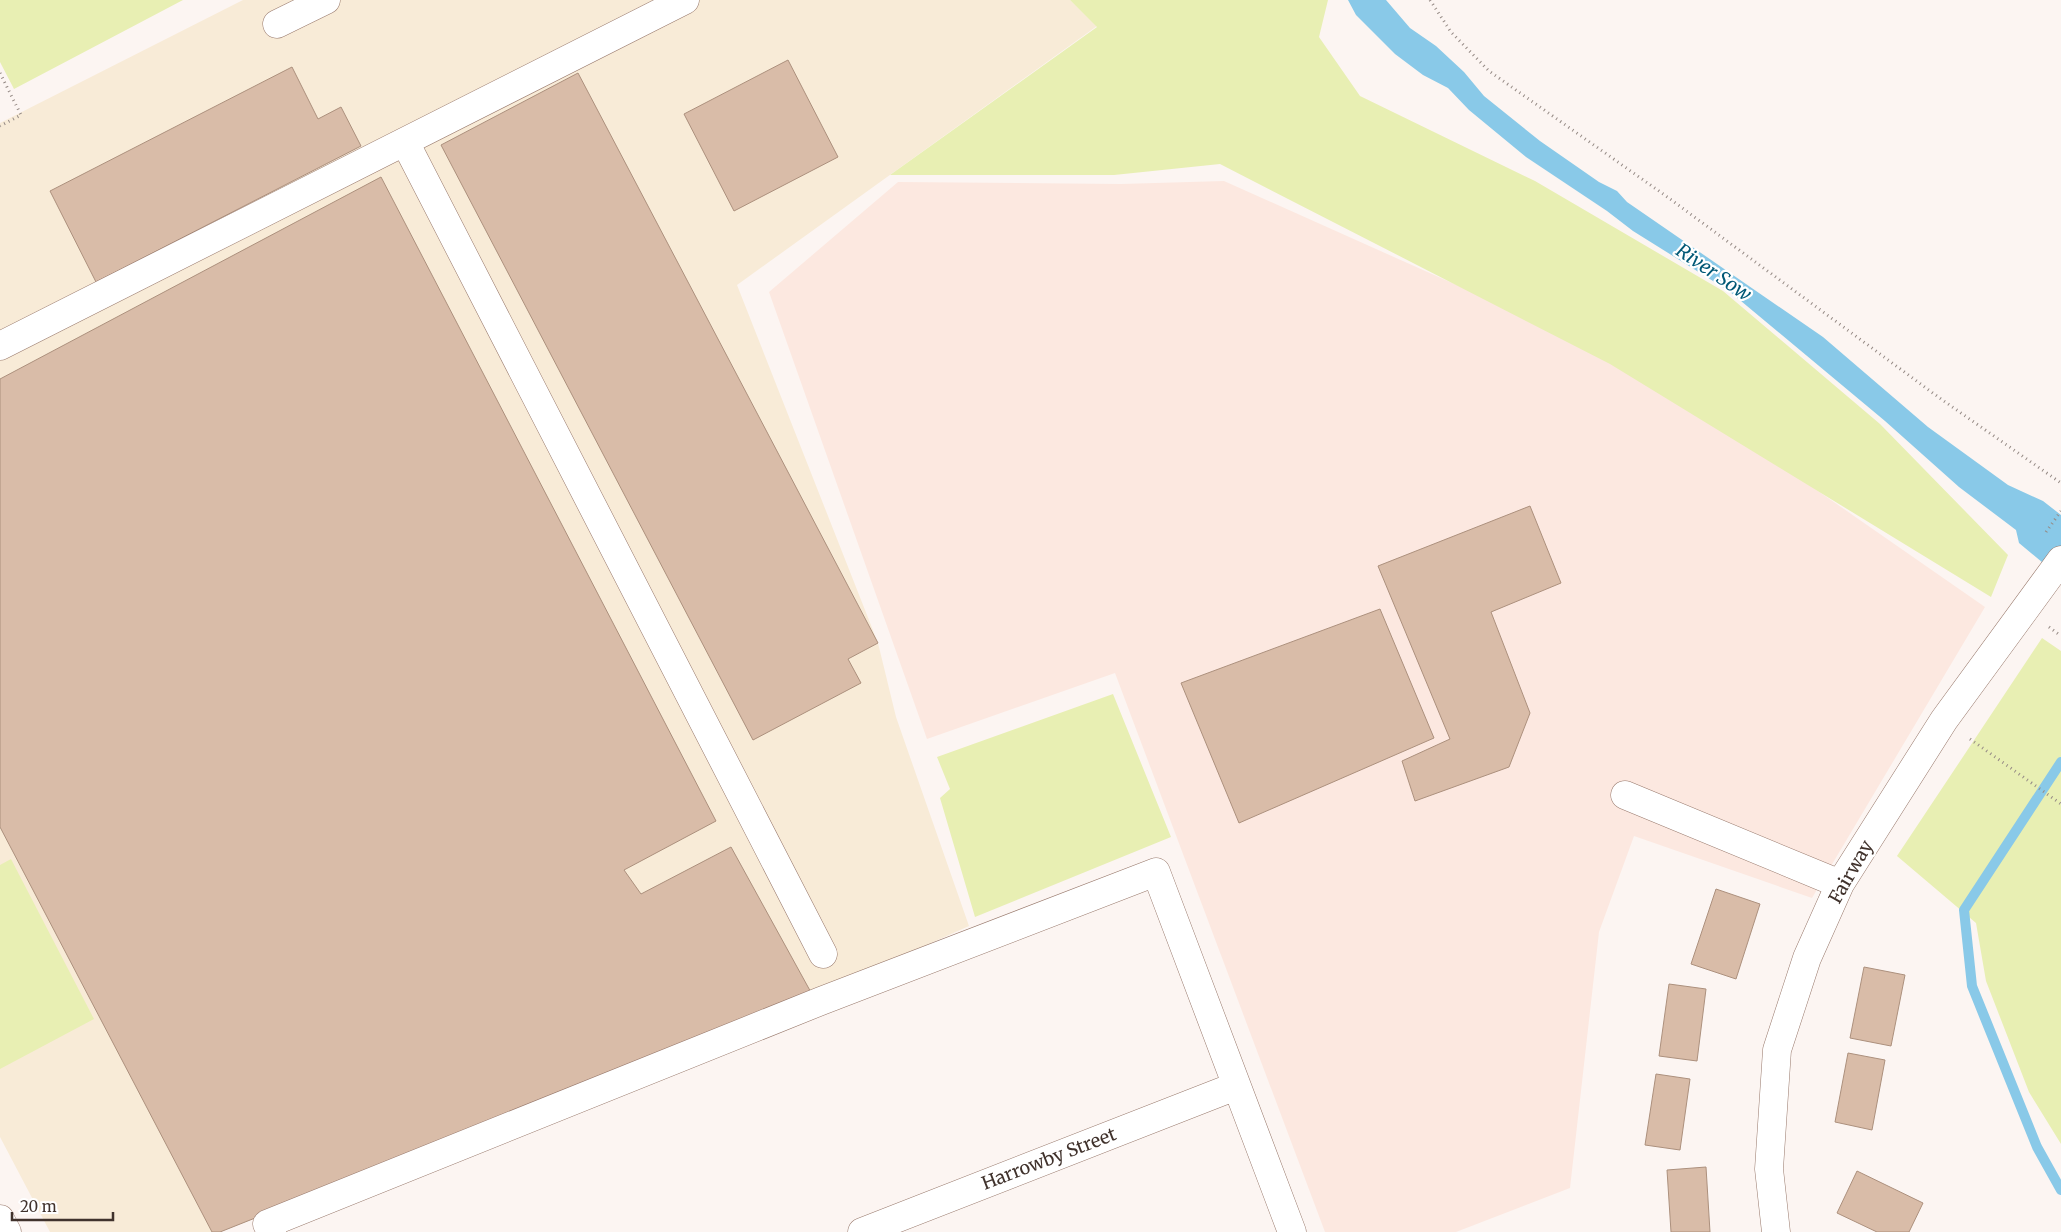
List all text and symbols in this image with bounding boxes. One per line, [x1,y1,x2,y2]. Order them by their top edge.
water label: River Sow [1672,238,1757,306]
street label: Fairway [1823,836,1878,907]
street label: Harrowby Street [978,1122,1119,1195]
scale bar [12,1190,114,1222]
text: 20 m [20,1197,57,1216]

